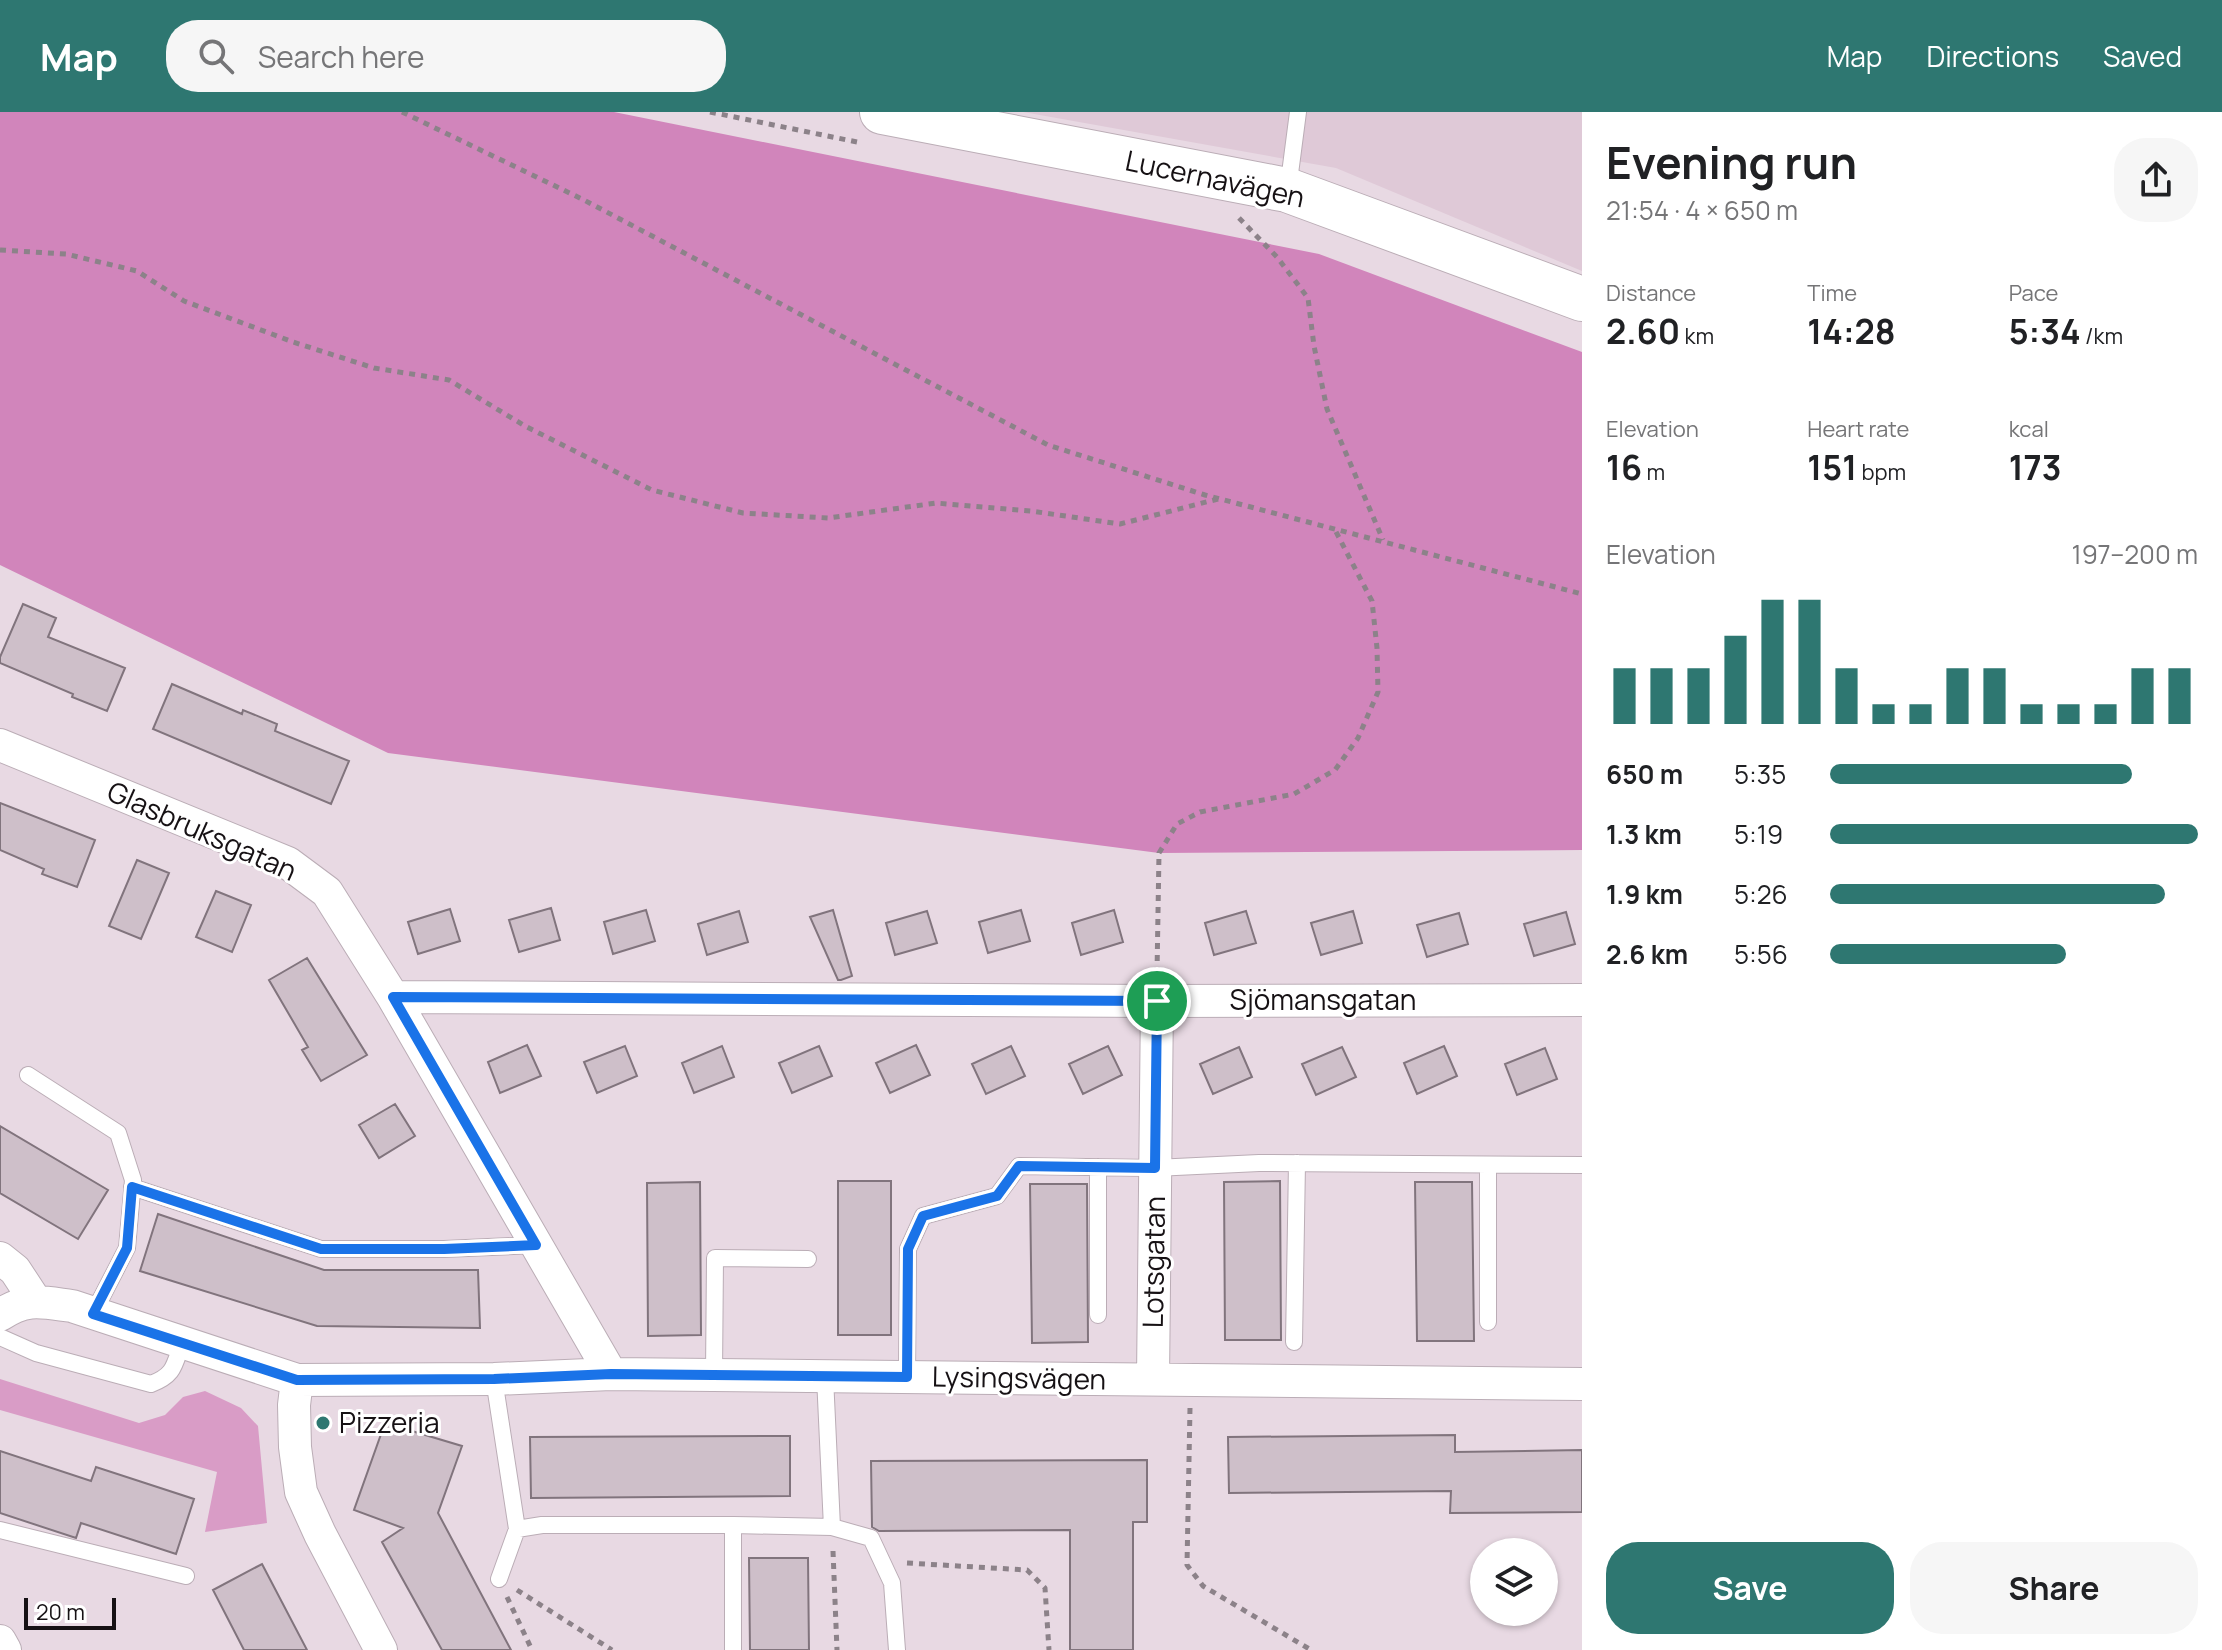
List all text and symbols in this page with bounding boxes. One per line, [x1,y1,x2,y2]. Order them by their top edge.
search box [166,20,726,92]
text: Map [40,30,118,82]
icon: search [194,34,238,78]
text: Search here [258,36,425,77]
text: Map [1827,37,1882,75]
text: Directions [1926,37,2059,75]
text: Saved [2103,37,2182,75]
text: Evening run [1606,132,1857,192]
button: share [2114,138,2198,222]
street label: Lucernavägen [1122,140,1308,216]
text: 21:54 · 4 × 650 m [1606,192,1798,228]
text: Distance [1606,278,1696,308]
text: Time [1807,278,1857,308]
text: Pace [2009,278,2058,308]
text: 2.60 [1606,308,1680,354]
text: 14:28 [1807,308,1896,354]
text: 5:34 [2009,308,2081,354]
text: km [1680,321,1714,351]
text: /km [2081,321,2123,351]
text: Elevation [1606,414,1699,444]
text: Heart rate [1807,414,1909,444]
text: kcal [2009,414,2049,444]
text: 16 [1606,444,1642,490]
text: 151 [1807,444,1857,490]
text: 173 [2009,444,2061,490]
text: m [1642,457,1665,487]
text: bpm [1857,457,1906,487]
text: Elevation [1606,536,1716,572]
text: 197–200 m [2072,536,2198,572]
text: 650 m [1606,756,1683,792]
text: 5:35 [1734,756,1786,792]
street label: Glasbruksgatan [102,771,303,889]
text: 1.3 km [1606,816,1682,852]
text: 5:19 [1734,816,1783,852]
text: 1.9 km [1606,876,1683,912]
text: 5:26 [1734,876,1788,912]
text: 2.6 km [1606,936,1688,972]
text: 5:56 [1734,936,1788,972]
pin [1123,967,1191,1035]
icon: arrive [1135,979,1179,1023]
street label: Sjömansgatan [1230,980,1417,1018]
street label: Lotsgatan [1133,1196,1173,1328]
street label: Lysingsvägen [932,1356,1107,1398]
place label: Pizzeria [339,1403,440,1441]
marker: Pizzeria [314,1414,332,1432]
map controls [1470,1538,1558,1626]
button: layers [1470,1538,1558,1626]
button: Save [1606,1542,1894,1634]
button: Share [1910,1542,2198,1634]
scale bar [24,1594,116,1630]
text: 20 m [36,1597,85,1627]

